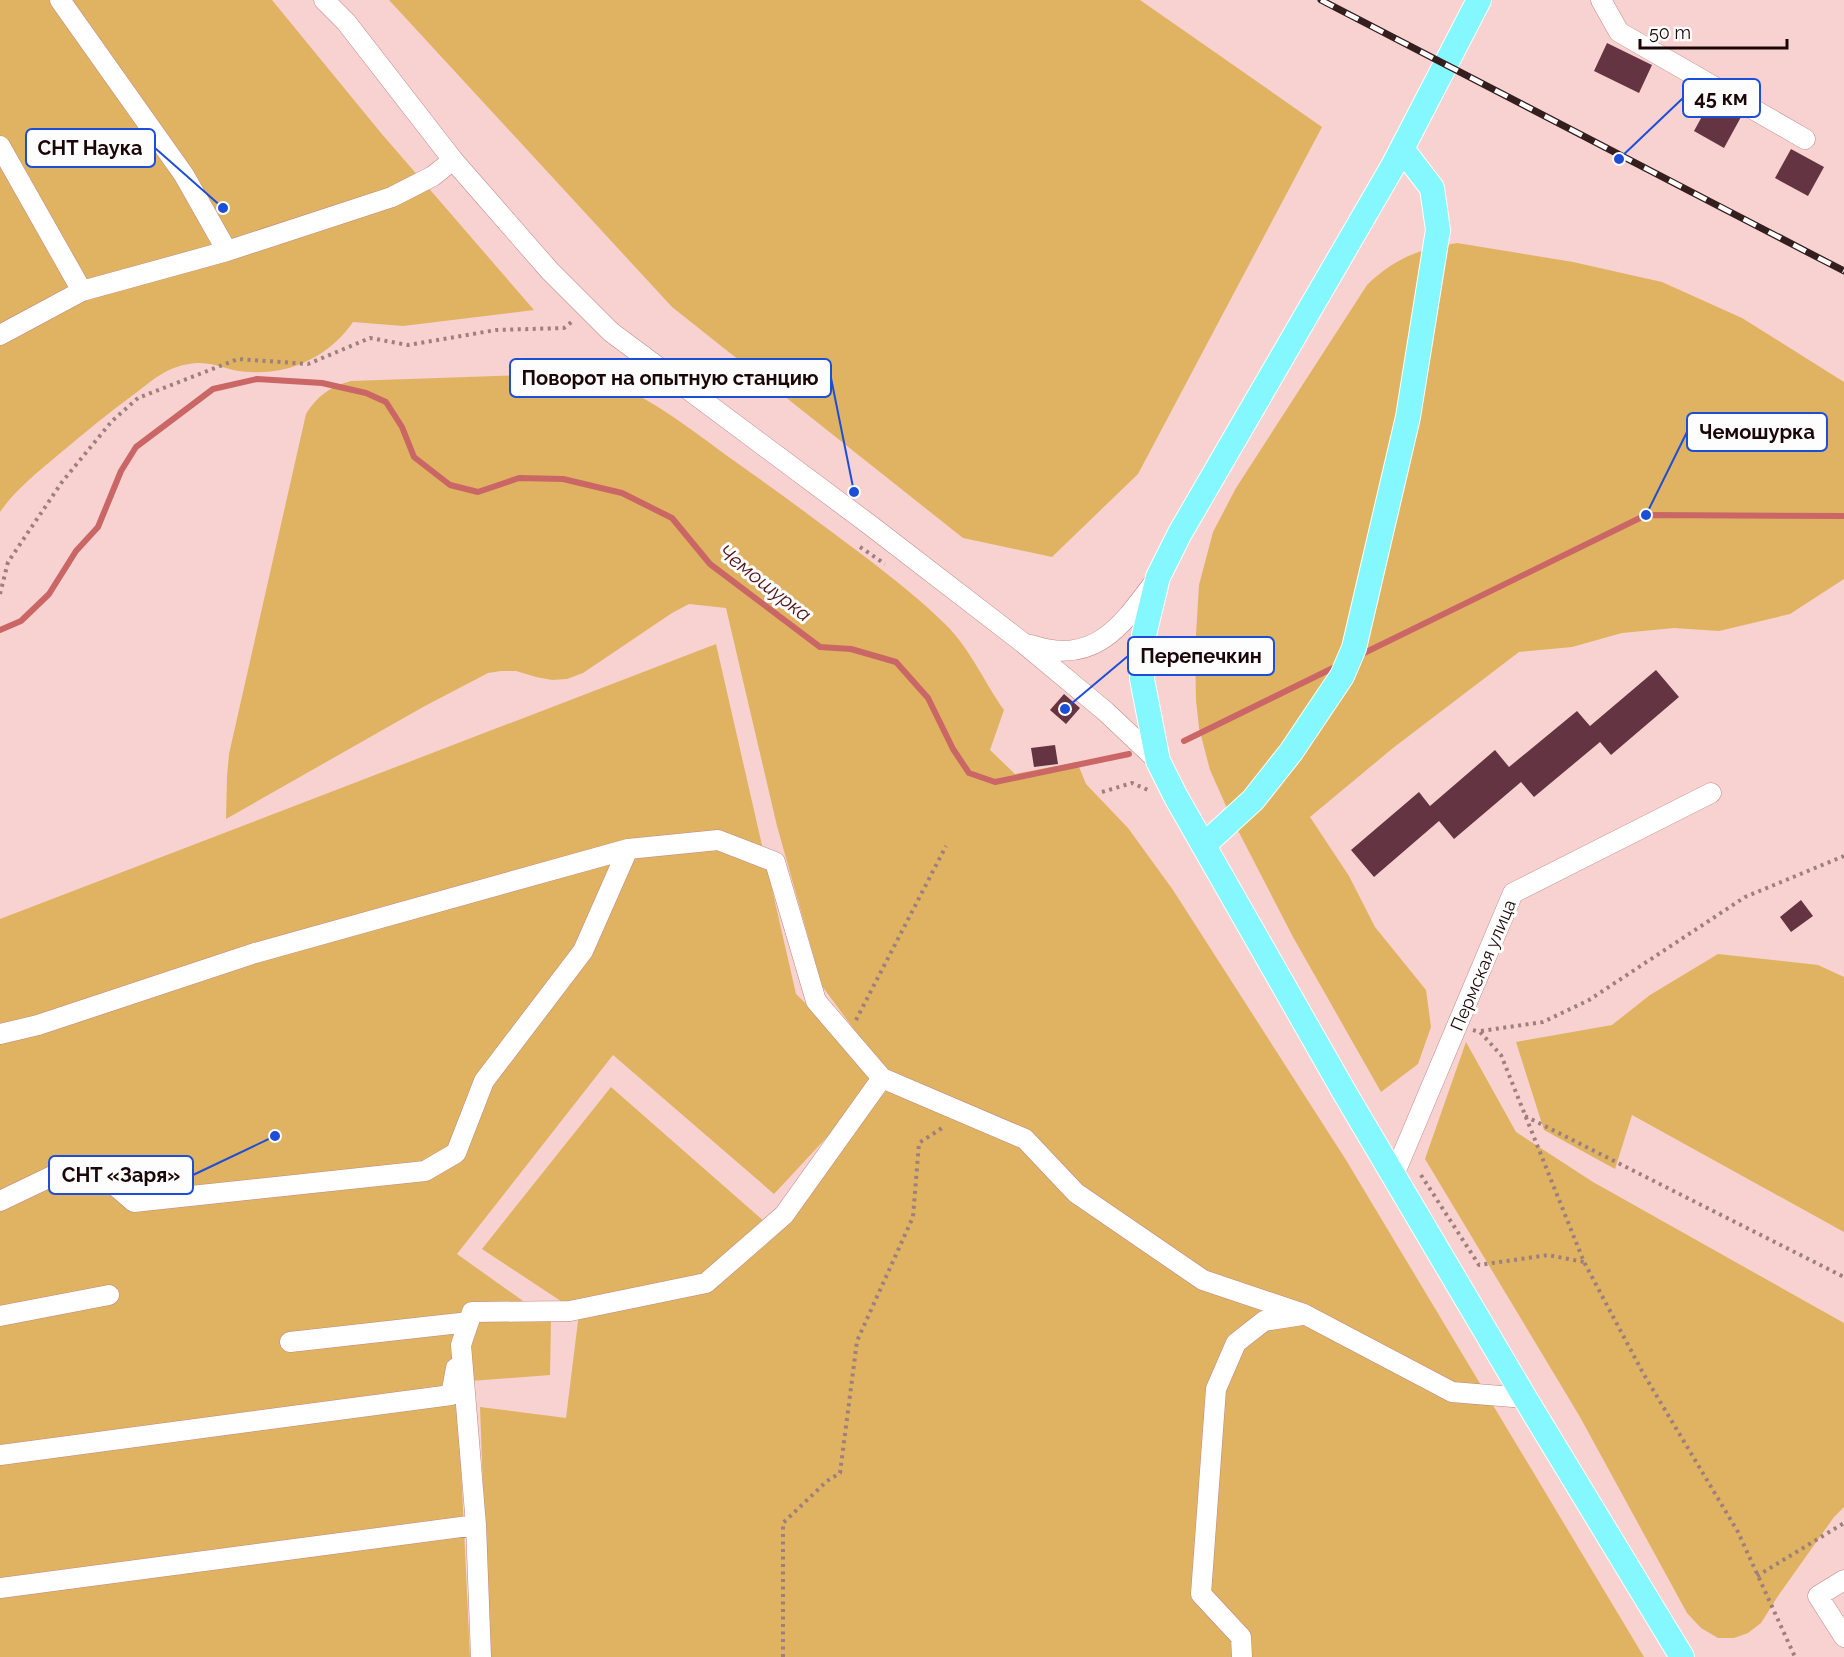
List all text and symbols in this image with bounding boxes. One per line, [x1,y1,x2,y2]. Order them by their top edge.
scale bar [1640,12,1787,50]
text: 50 m [1649,22,1691,43]
callout: 45 км [1683,79,1760,117]
text: 45 км [1694,86,1748,110]
callout: СНТ Наука [26,129,155,167]
text: СНТ Наука [38,136,142,160]
callout: Поворот на опытную станцию [510,359,831,397]
text: Поворот на опытную станцию [521,366,819,390]
callout: Чемошурка [1687,413,1827,451]
text: Чемошурка [1699,420,1815,444]
water label: Чемошурка [714,539,816,627]
callout: Перепечкин [1128,637,1274,675]
text: Перепечкин [1140,644,1262,668]
street label: Пермская улица [1446,896,1520,1034]
callout: СНТ «Заря» [49,1156,193,1194]
text: СНТ «Заря» [62,1163,180,1187]

